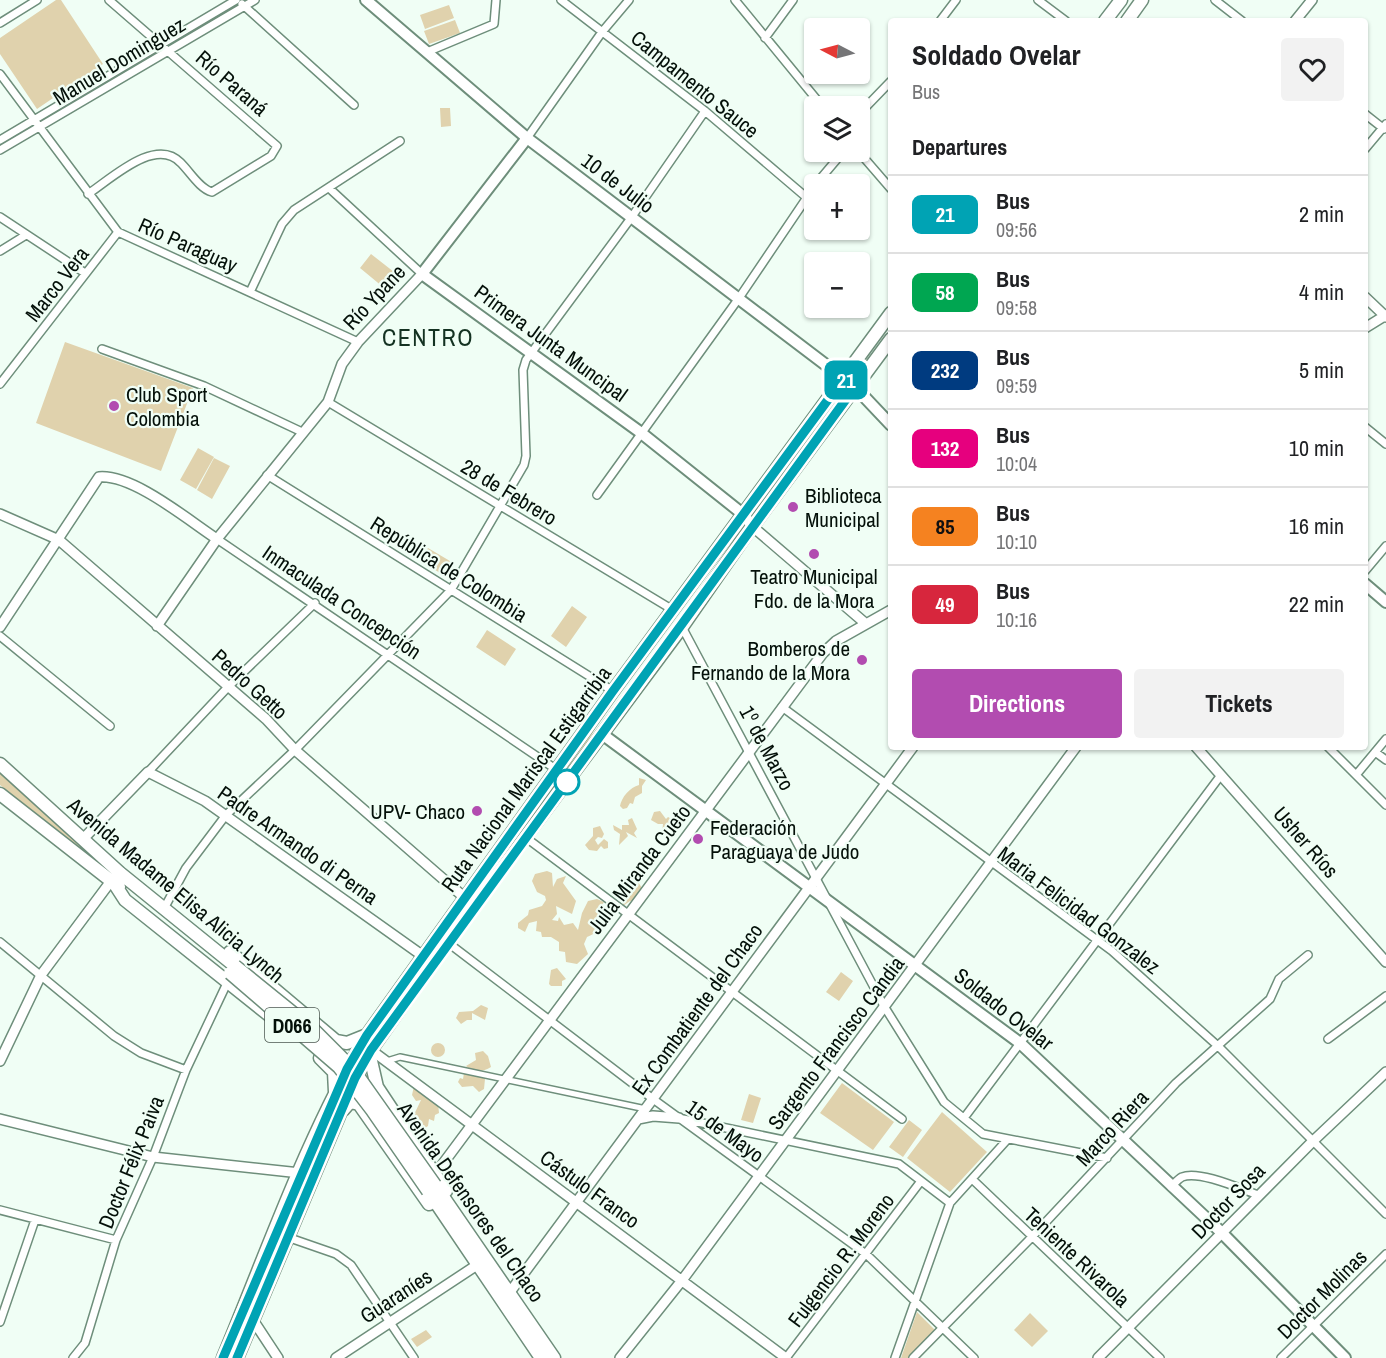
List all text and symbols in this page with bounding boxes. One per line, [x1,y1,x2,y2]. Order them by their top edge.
street label: Manuel Dominguez [48,10,191,112]
north arrow [804,18,870,84]
map controls [804,18,870,318]
street label: Campamento Sauce [625,23,765,145]
text: Soldado Ovelar [912,36,1080,74]
button: heart [1281,38,1344,101]
street label: Río Paraná [190,43,275,123]
text: Bus [912,78,940,105]
button: layers [804,96,870,162]
text: Departures [912,132,1007,162]
street label: 10 de Julio [576,146,660,220]
button: + [804,174,870,240]
text: Bus [996,186,1030,216]
text: 2 min [1299,199,1344,229]
text: 21 [935,200,955,229]
street label: Río Paraguay [134,210,242,280]
text: 09:56 [996,216,1037,243]
street label: Marco Vera [18,240,96,328]
button: − [804,252,870,318]
street label: Río Ypane [336,258,412,336]
text: Bus [996,264,1030,294]
text: 4 min [1299,277,1344,307]
street label: Primera Junta Muncipal [469,278,633,408]
text: 58 [935,278,955,307]
text: 09:58 [996,294,1037,321]
district label: CENTRO [382,321,474,353]
text: Bus [996,342,1030,372]
text: 5 min [1299,355,1344,385]
text: 232 [931,356,959,385]
line badge: 21 [819,360,873,400]
text: 21 [836,366,856,395]
text: 09:59 [996,372,1037,399]
place label: Club Sport Colombia [126,380,208,433]
marker: Club Sport Colombia [107,399,121,413]
text: Bus [996,420,1030,450]
text: 10 min [1289,433,1344,463]
text: 132 [931,434,959,463]
text: 10:04 [996,450,1037,477]
street label: 28 de Febrero [456,452,562,532]
place label: Biblioteca Municipal [805,481,882,534]
text: Bus [996,498,1030,528]
marker: Biblioteca Municipal [786,500,800,514]
street label: República de Colombia [365,509,533,629]
text: 16 min [1289,511,1344,541]
text: 85 [935,512,955,541]
text: 10:10 [996,528,1037,555]
street label: Inmaculada Concepción [257,538,427,666]
marker: Teatro Municipal Fdo. de la Mora [807,547,821,561]
place label: Teatro Municipal Fdo. de la Mora [750,562,878,615]
text: Bus [996,576,1030,606]
text: 22 min [1289,589,1344,619]
text: 49 [935,590,955,619]
text: 10:16 [996,606,1037,633]
place label: Bomberos de Fernando de la Mora [691,634,850,687]
street label: Pedro Getto [206,642,294,726]
marker: Bomberos de Fernando de la Mora [855,653,869,667]
street label: Ruta Nacional Mariscal Estigarribia [434,660,618,898]
button: Directions [912,669,1122,738]
button: Tickets [1134,669,1344,738]
street label: 1º de Marzo [733,700,801,796]
unlabelled marker [554,769,580,795]
street label: Padre Armando di Perna [212,779,384,911]
street label: Avenida Madame Elisa Alicia Lynch [61,790,291,989]
place label: UPV- Chaco [370,797,465,826]
street label: Julia Miranda Cueto [581,798,697,940]
street label: Usher Ríos [1267,800,1345,884]
marker: UPV- Chaco [470,804,484,818]
place label: Federación Paraguaya de Judo [710,813,859,866]
marker: Federación Paraguaya de Judo [691,832,705,846]
street label: Maria Felicidad Gonzalez [992,839,1166,981]
street label: Ex Combatiente del Chaco [625,917,769,1101]
street label: Sargento Francisco Candia [761,950,911,1136]
street label: Soldado Ovelar [948,961,1060,1057]
road number: D066 [265,1008,319,1042]
street label: Marco Riera [1069,1083,1155,1173]
street label: Doctor Félix Paiva [91,1091,171,1233]
street label: 15 de Mayo [680,1093,770,1169]
street label: Avenida Defensores del Chaco [390,1095,551,1308]
street label: Cástulo Franco [534,1143,646,1235]
street label: Doctor Sosa [1185,1157,1272,1245]
street label: Fulgencio R. Moreno [781,1187,901,1333]
street label: Teniente Rivarola [1018,1200,1137,1314]
street label: Doctor Molinas [1271,1243,1373,1345]
street label: Guaraníes [354,1262,438,1330]

